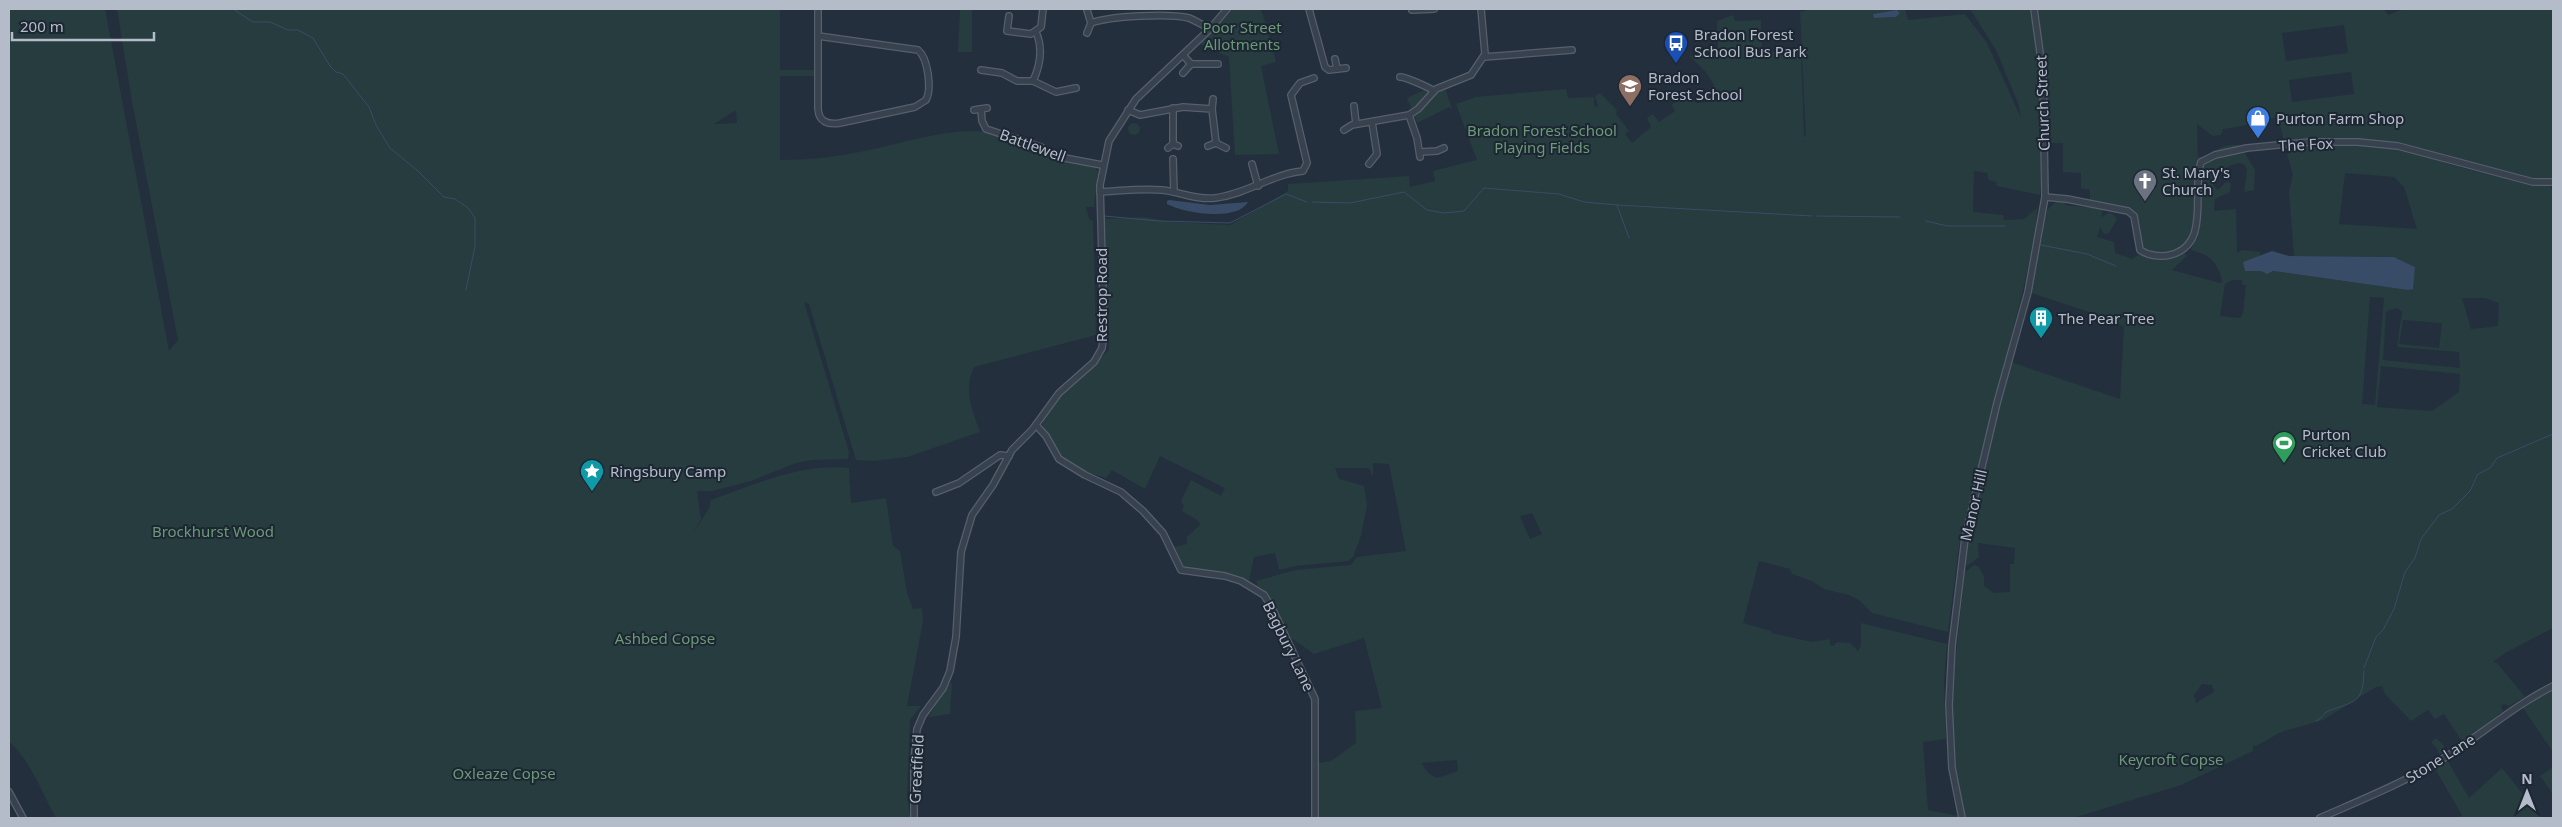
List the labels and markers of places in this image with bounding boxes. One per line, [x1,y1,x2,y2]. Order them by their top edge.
place label: Bradon Forest School Bus Park [1694,24,1806,61]
bus stop icon: Bradon Forest School Bus Park [1663,30,1689,64]
place label: Bradon Forest School [1648,67,1742,104]
school or university icon: Bradon Forest School [1617,73,1643,107]
shop icon: Purton Farm Shop [2245,105,2271,139]
place label: Purton Farm Shop [2276,108,2404,128]
place label: St. Mary's Church [2162,162,2230,199]
church icon: St. Mary's Church [2132,168,2158,202]
building icon: The Pear Tree [2028,305,2054,339]
place label: The Pear Tree [2058,308,2154,328]
place label: Purton Cricket Club [2302,424,2386,461]
sports icon: Purton Cricket Club [2271,430,2297,464]
place icon: Ringsbury Camp [579,458,605,492]
place label: Ringsbury Camp [610,461,726,481]

